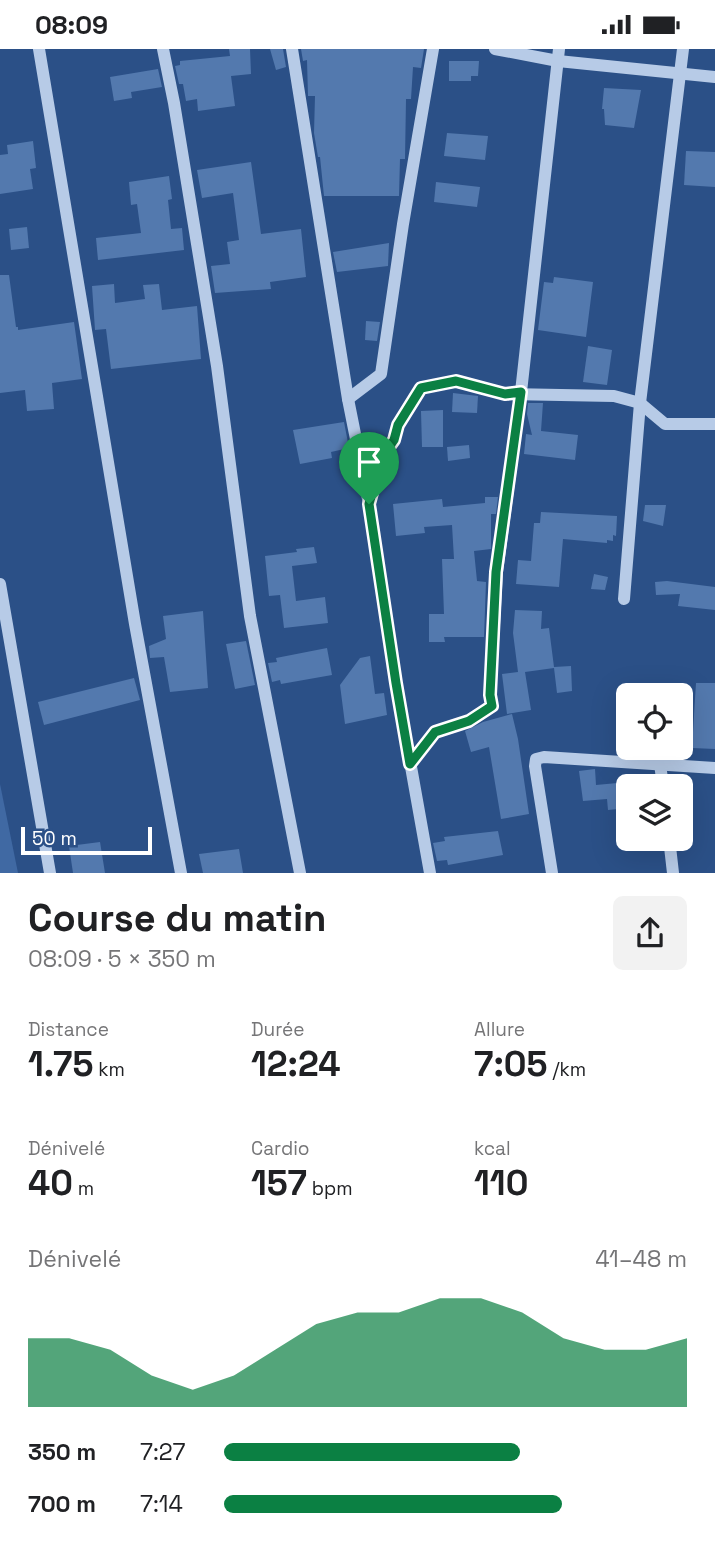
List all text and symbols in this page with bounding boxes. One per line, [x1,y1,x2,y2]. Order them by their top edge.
text: 08:09 [35,8,108,42]
pin [339,432,399,504]
icon: arrive [350,443,388,481]
map controls [616,683,693,851]
button: locate [616,683,693,760]
button: layers [616,774,693,851]
scale bar [21,824,152,856]
text: 50 m [32,826,77,851]
text: Course du matin [28,894,326,942]
button: share [613,896,687,970]
text: 08:09 · 5 × 350 m [28,944,216,974]
text: Distance [28,1017,109,1042]
text: Durée [251,1017,305,1042]
text: Allure [474,1017,525,1042]
text: 1.75 [28,1042,93,1086]
text: 12:24 [251,1042,341,1086]
text: 7:05 [474,1042,548,1086]
text: km [93,1057,125,1082]
text: /km [548,1057,586,1082]
text: Dénivelé [28,1136,105,1161]
text: Cardio [251,1136,310,1161]
text: kcal [474,1136,511,1161]
text: 40 [28,1161,73,1205]
text: 157 [251,1161,307,1205]
text: 110 [474,1161,528,1205]
text: m [73,1176,94,1201]
text: bpm [307,1176,353,1201]
text: Dénivelé [28,1244,121,1274]
text: 41–48 m [595,1244,687,1274]
text: 350 m [28,1437,96,1467]
text: 7:27 [140,1437,185,1467]
text: 700 m [28,1489,96,1519]
text: 7:14 [140,1489,183,1519]

